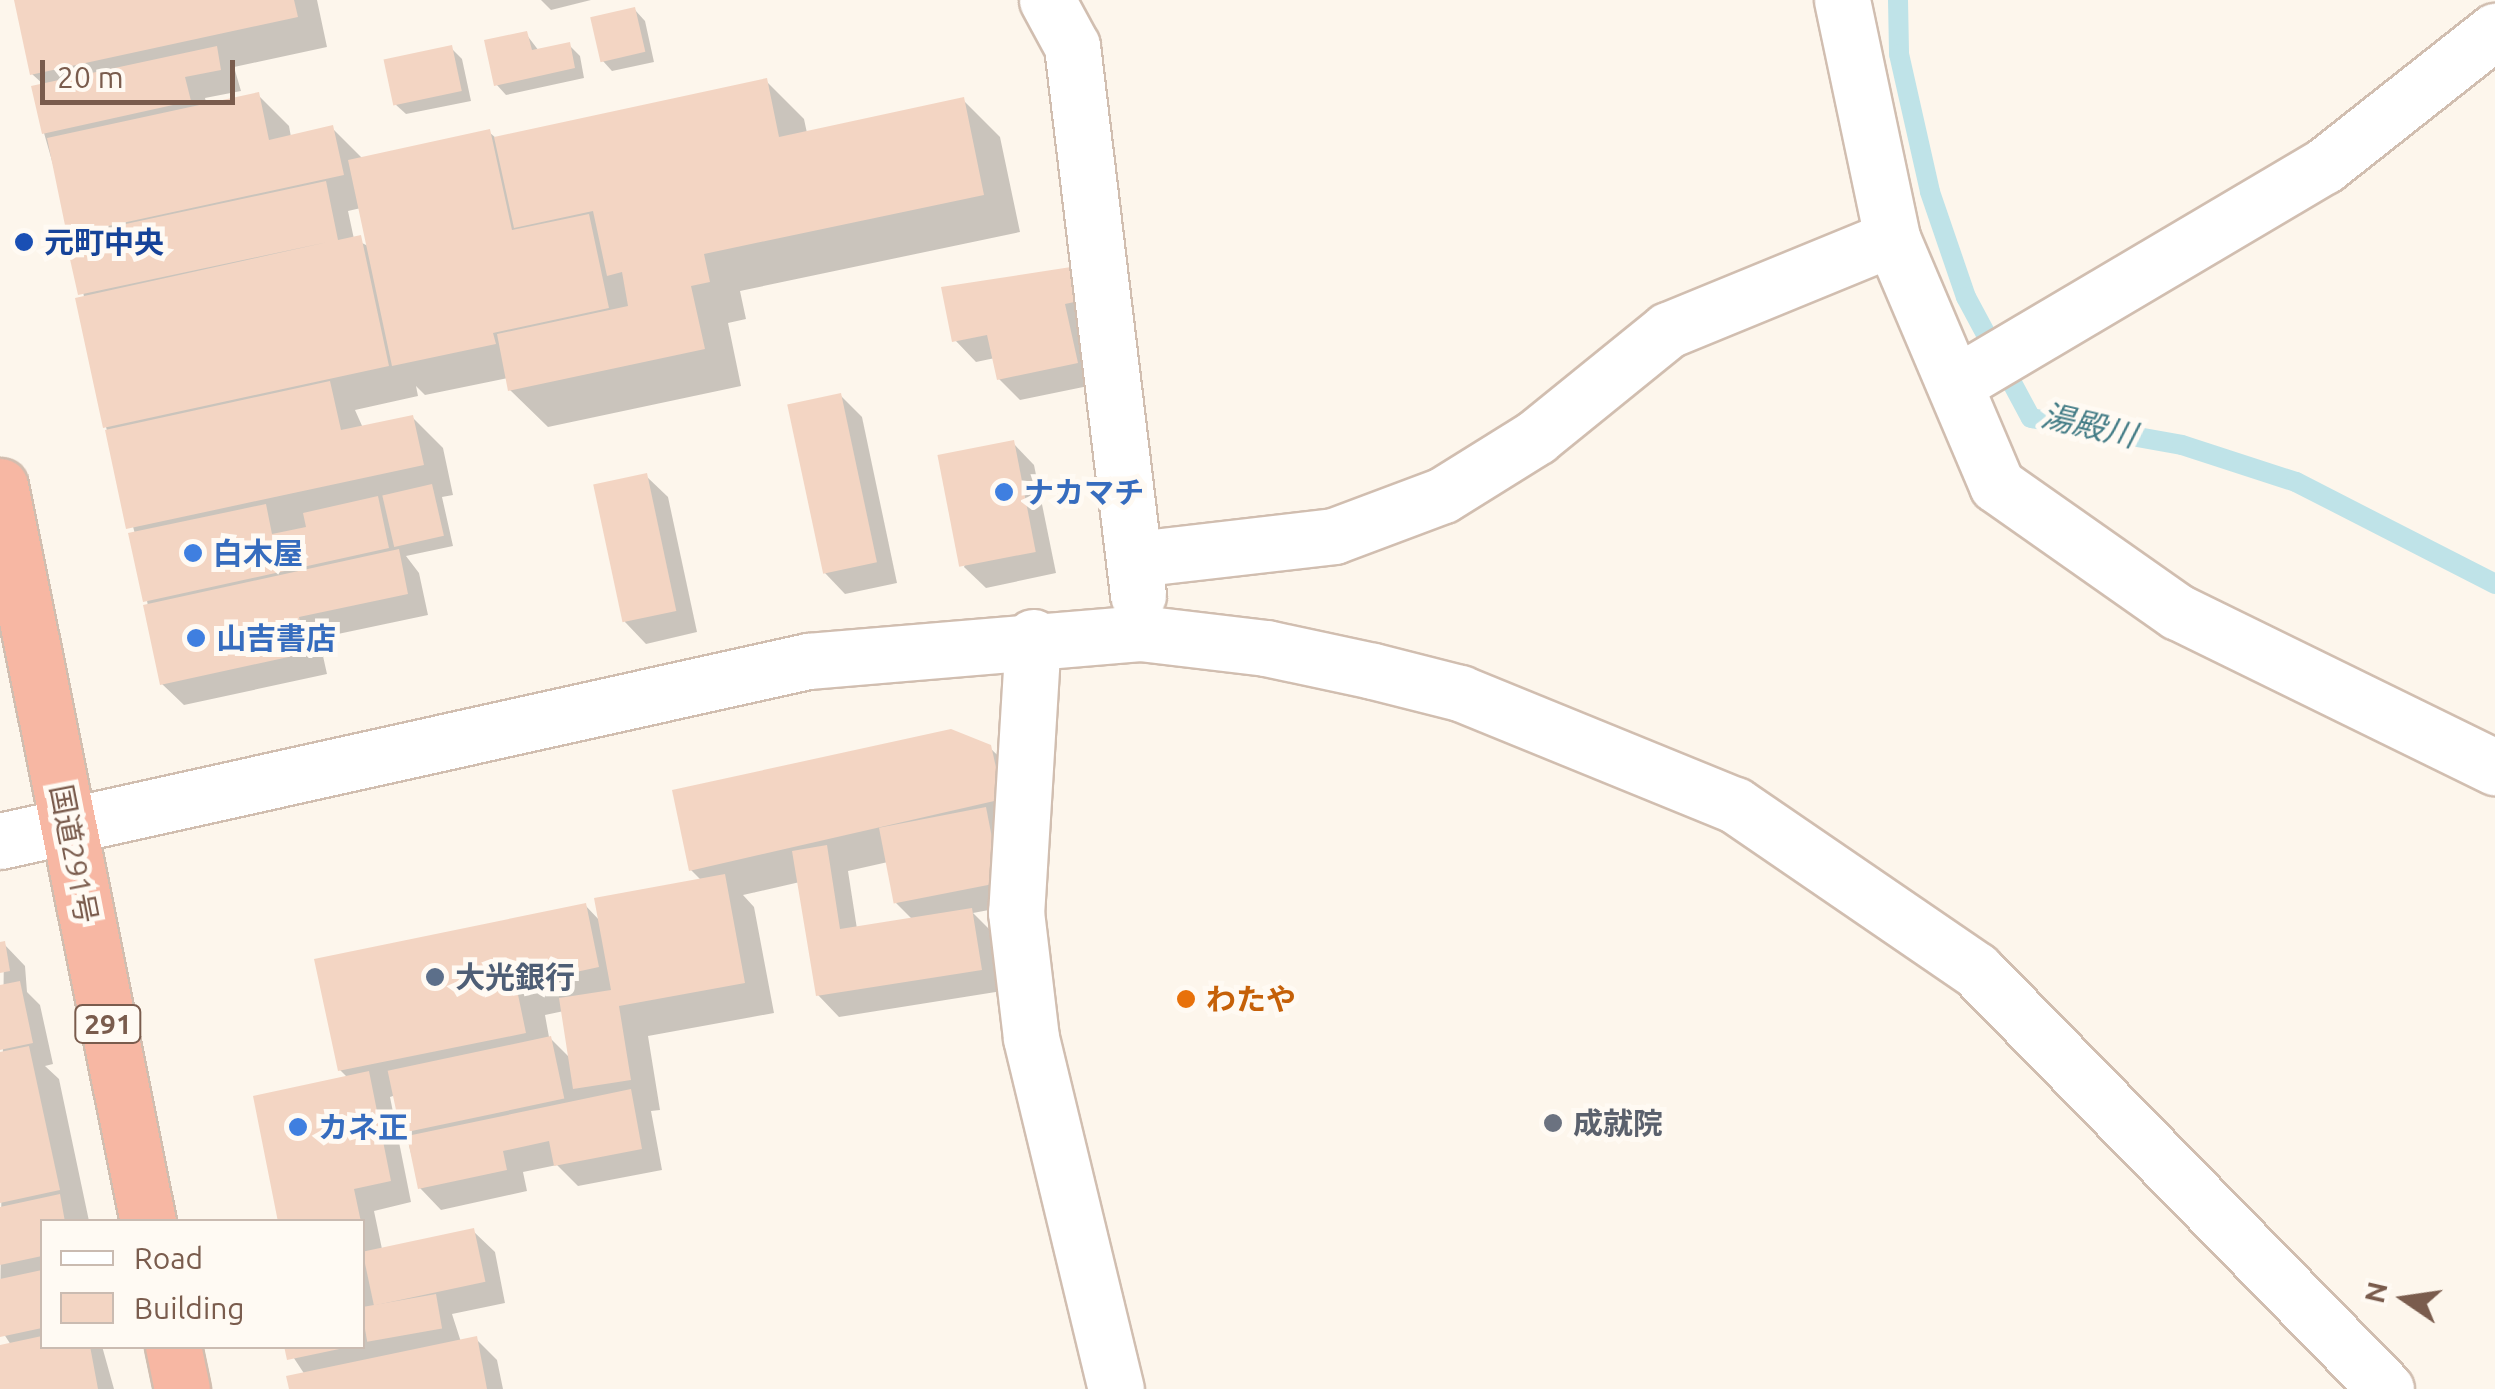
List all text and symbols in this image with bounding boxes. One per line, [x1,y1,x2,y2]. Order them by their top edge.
scale bar [45,40,240,102]
text: 20 m [57,60,124,94]
place label: 元町中央 [44,224,164,260]
marker: 元町中央 [13,231,35,253]
water label: 湯殿川 [2038,395,2140,455]
place label: ナカマチ [1024,474,1144,510]
marker: ナカマチ [993,481,1015,503]
place label: 白木屋 [213,535,303,571]
marker: 白木屋 [182,542,204,564]
place label: 山吉書店 [216,620,336,656]
marker: 山吉書店 [185,627,207,649]
street label: 国道291号 [43,781,105,927]
place label: 大光銀行 [455,959,575,995]
marker: 大光銀行 [424,966,446,988]
place label: わたや [1206,981,1296,1017]
marker: わたや [1175,988,1197,1010]
road number: 291 [73,1001,143,1047]
place label: 成就院 [1573,1105,1663,1141]
place label: カネ正 [318,1109,408,1145]
marker: 成就院 [1542,1112,1564,1134]
marker: カネ正 [287,1116,309,1138]
legend [40,1219,365,1349]
text: Road [134,1241,203,1275]
north arrow [2355,1249,2455,1349]
text: N [2358,1278,2393,1306]
text: Building [134,1291,245,1325]

